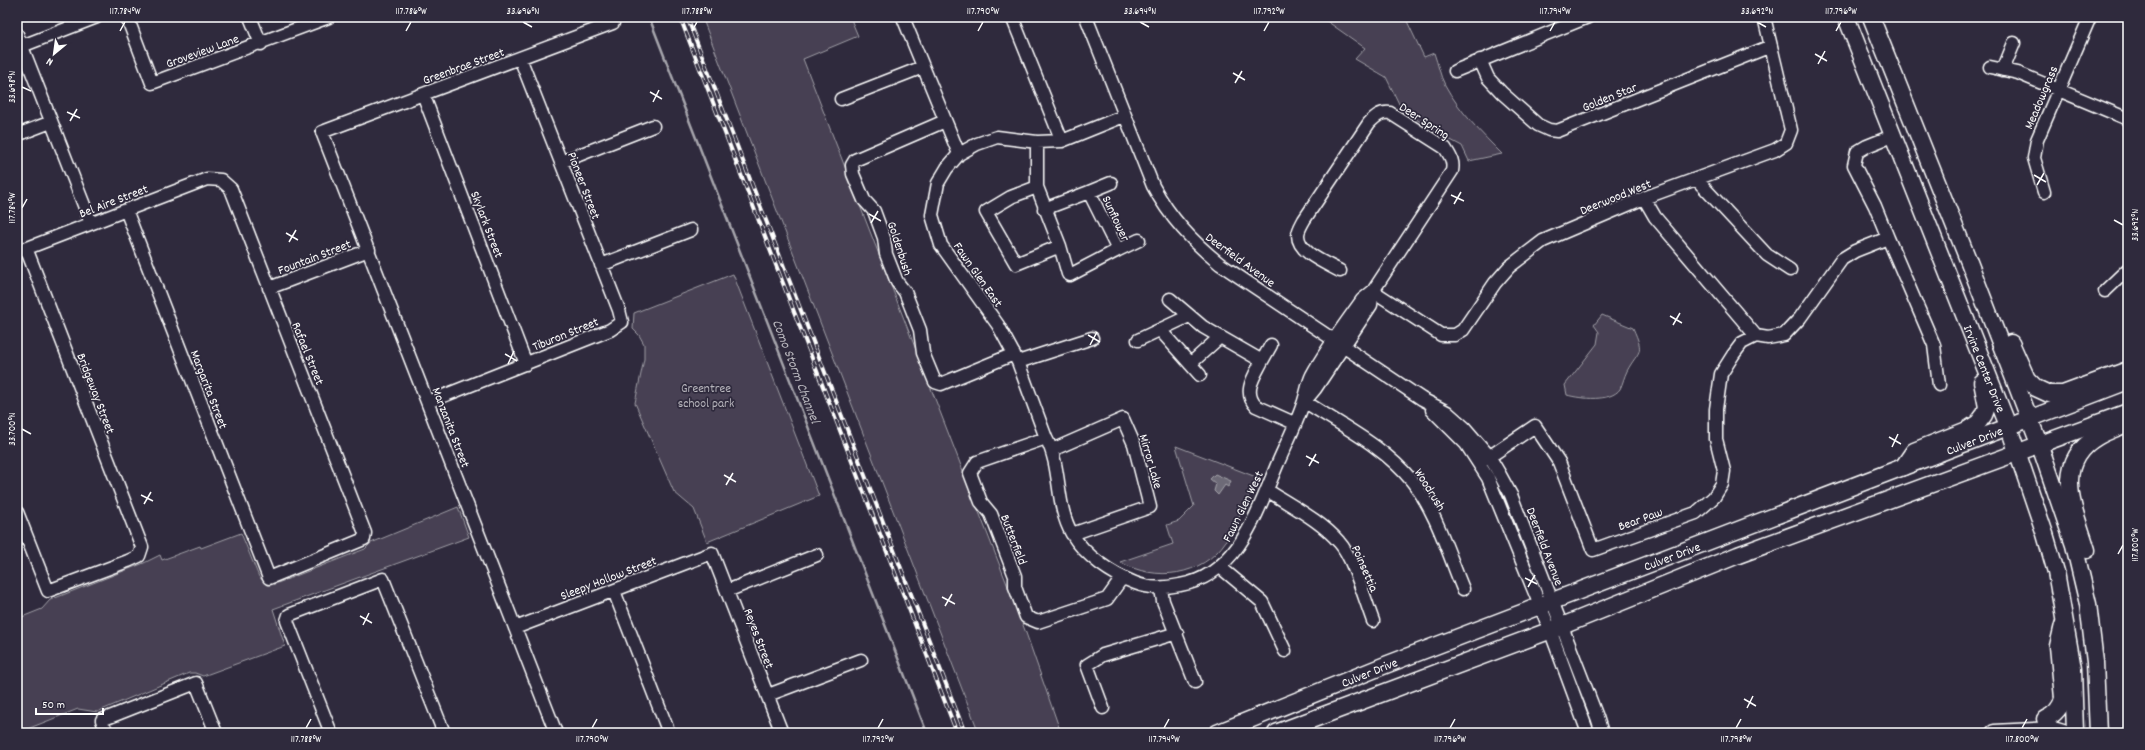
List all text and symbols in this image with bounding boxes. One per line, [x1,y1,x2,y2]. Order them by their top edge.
text: 117.784°W [110,5,141,19]
text: 117.786°W [395,5,427,19]
text: 33.696°N [506,5,540,19]
text: 117.788°W [682,5,713,19]
text: 117.790°W [967,5,1000,19]
text: 33.694°N [1124,5,1156,19]
text: 117.792°W [1253,5,1285,19]
text: 117.794°W [1539,5,1571,19]
text: 33.692°N [1741,5,1773,19]
text: 117.796°W [1825,5,1857,19]
street label: Groveview Lane [164,30,242,74]
north arrow [34,34,74,74]
street label: Greenbrae Street [420,44,508,91]
text: N [43,52,56,69]
street label: Meadowgrass [2020,63,2064,133]
text: 33.698°N [6,71,20,103]
street label: Golden Star [1580,79,1640,118]
street label: Deer Spring [1395,99,1453,146]
street label: Pioneer Street [561,149,604,223]
street label: Deerwood West [1577,175,1655,221]
street label: Bel Aire Street [77,180,151,224]
street label: Skylark Street [464,189,507,261]
text: 117.784°W [6,192,20,223]
street label: Sunflower [1096,193,1134,245]
text: 33.692°N [2129,209,2143,241]
street label: Goldenbush [881,219,916,278]
street label: Deerfield Avenue [1201,229,1279,293]
street label: Fountain Street [276,236,354,281]
street label: Fawn Glen East [947,239,1007,312]
street label: Tiburon Street [530,313,602,357]
water label: Como Storm Channel [766,317,825,428]
street label: Rafael Street [285,320,328,389]
street label: Irvine Center Drive [1957,323,2009,416]
street label: Margarita Street [184,348,231,432]
street label: Bridgeway Street [71,351,119,437]
park label: Greentree school park [678,380,734,414]
street label: Manzanita Street [426,385,474,471]
text: 33.700°N [6,412,20,446]
street label: Culver Drive [1944,423,2006,462]
street label: Mirror Lake [1133,432,1166,491]
street label: Woodrush [1408,465,1449,515]
street label: Fawn Glen West [1219,468,1270,546]
street label: Bear Paw [1616,504,1666,537]
street label: Deerfield Avenue [1520,505,1567,589]
street label: Butterfield [994,512,1031,568]
text: 117.800°W [2129,528,2143,562]
street label: Culver Drive [1641,538,1704,577]
street label: Poinsettia [1345,543,1382,596]
street label: Sleepy Hollow Street [558,552,660,606]
street label: Reyes Street [737,606,778,672]
street label: Culver Drive [1339,654,1401,694]
scale bar [36,690,103,716]
text: 50 m [42,697,65,714]
text: 117.788°W [291,733,322,747]
text: 117.790°W [576,733,609,747]
text: 117.792°W [862,733,894,747]
text: 117.794°W [1148,733,1180,747]
text: 117.796°W [1434,733,1466,747]
text: 117.798°W [1720,733,1752,747]
text: 117.800°W [2005,733,2039,747]

